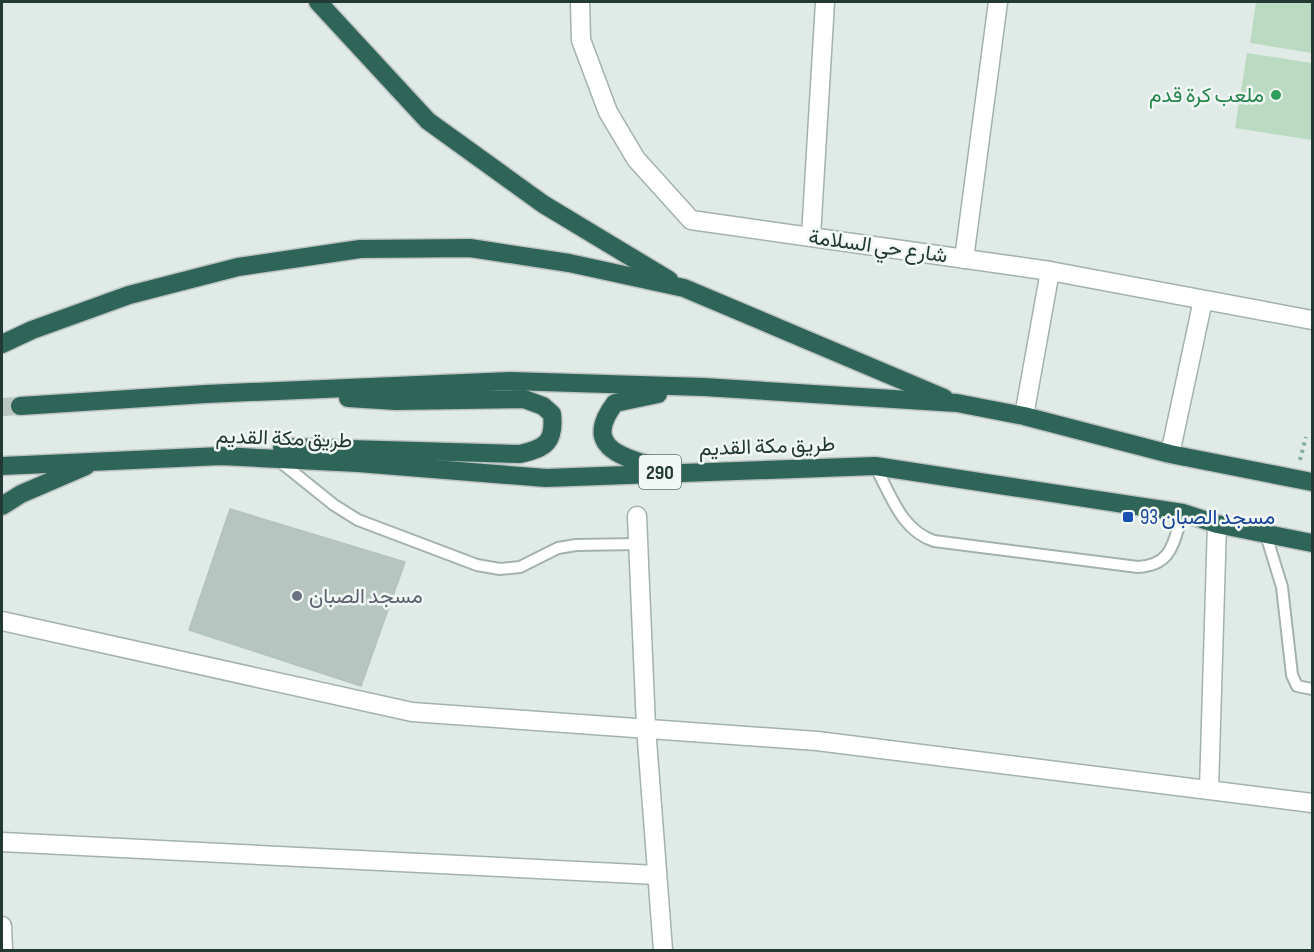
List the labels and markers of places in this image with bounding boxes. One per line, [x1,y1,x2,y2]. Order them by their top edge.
place label: ملعب كرة قدم [1149,83,1264,109]
marker: ملعب كرة قدم [1269,88,1283,102]
place label: مسجد الصبان 93 [1140,505,1275,530]
marker: مسجد الصبان 93 [1121,510,1135,524]
place label: مسجد الصبان [309,584,423,609]
marker: مسجد الصبان [290,589,304,603]

